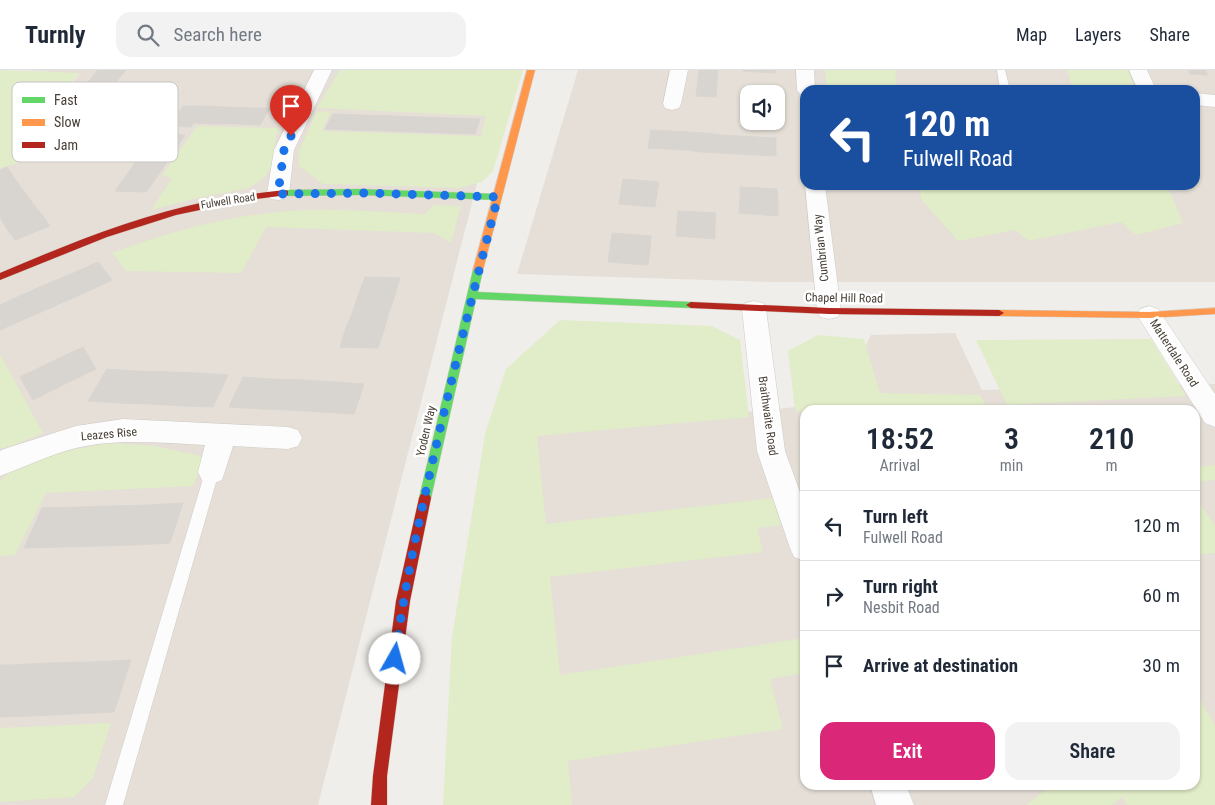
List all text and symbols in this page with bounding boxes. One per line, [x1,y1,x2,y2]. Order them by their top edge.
search box [116,12,466,57]
text: Turnly [25,21,86,49]
icon: search [134,21,162,49]
text: Search here [174,23,262,46]
text: Map [1016,24,1047,45]
text: Layers [1075,24,1122,45]
text: Share [1150,24,1190,45]
legend [12,82,178,162]
pin [270,85,312,136]
map controls [740,85,785,130]
button: sound [740,85,785,130]
text: Fast [54,92,78,108]
icon: arrive [277,92,305,120]
text: 120 m [903,104,990,145]
icon: left [820,105,885,170]
text: Slow [54,114,81,130]
text: Jam [54,137,78,153]
text: Fulwell Road [903,146,1013,171]
street label: Fulwell Road [200,190,256,212]
street label: Cumbrian Way [810,214,832,282]
street label: Chapel Hill Road [805,290,883,306]
street label: Matterdale Road [1147,316,1201,390]
street label: Braithwaite Road [755,375,781,457]
street label: Yoden Way [413,404,439,458]
text: 18:52 [866,421,934,456]
text: 3 [1004,421,1019,456]
text: 210 [1089,421,1134,456]
street label: Leazes Rise [80,425,138,443]
text: Arrival [880,456,920,475]
text: min [1000,456,1023,475]
text: m [1106,456,1118,475]
text: Turn left [863,505,928,528]
icon: left [820,512,848,540]
text: 120 m [1133,514,1180,537]
text: Fulwell Road [863,528,943,547]
text: Turn right [863,575,938,598]
icon: right [820,582,848,610]
text: 60 m [1143,584,1180,607]
text: Nesbit Road [863,598,940,617]
position arrow [368,632,420,684]
icon: arrive [820,652,848,680]
text: Arrive at destination [863,654,1018,677]
text: 30 m [1143,654,1180,677]
button: Exit [820,722,995,780]
button: Share [1005,722,1180,780]

